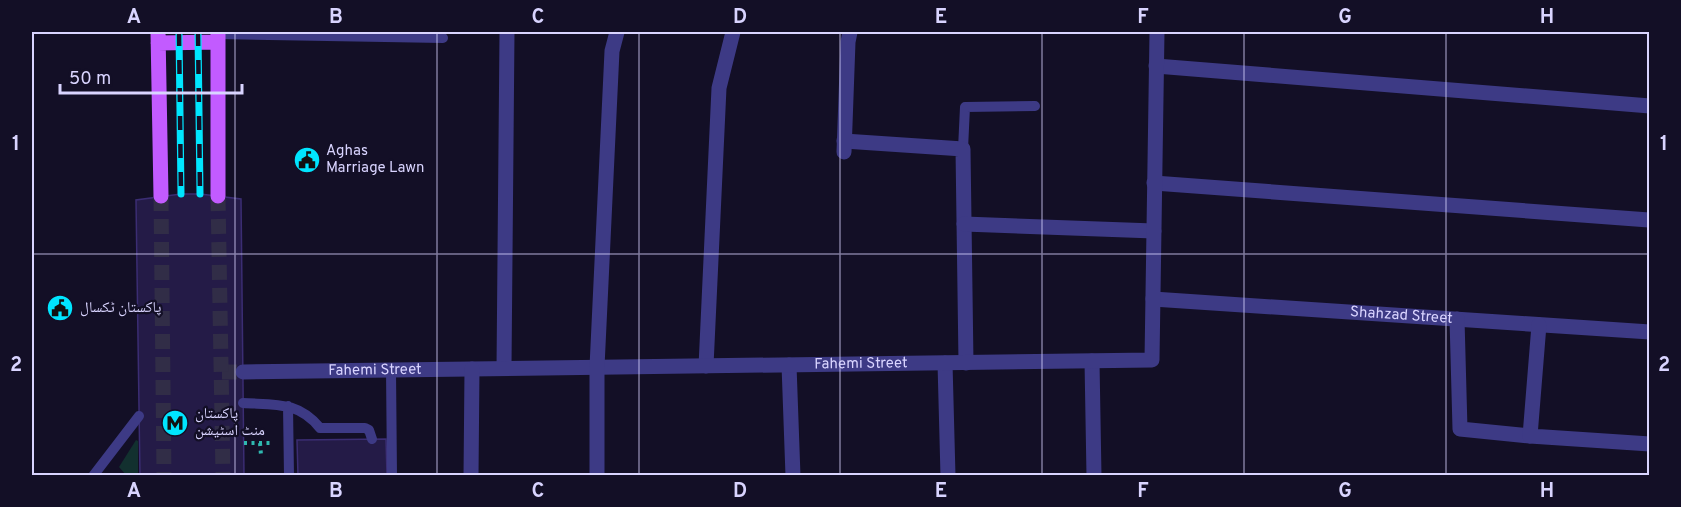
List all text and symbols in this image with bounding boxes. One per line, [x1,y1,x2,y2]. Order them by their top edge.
text: A [127,5,141,31]
text: B [329,5,343,31]
text: C [532,5,544,31]
text: D [733,5,747,31]
text: E [935,5,947,31]
text: F [1137,5,1149,31]
text: G [1338,5,1352,31]
text: H [1540,5,1554,31]
scale bar [60,57,242,95]
text: 50 m [69,68,111,91]
text: 1 [12,132,20,158]
text: 1 [1660,132,1668,158]
place label: Aghas Marriage Lawn [326,142,424,178]
public building icon: Aghas Marriage Lawn [292,145,322,175]
public building icon: پاکستان ٹکسال [45,293,75,323]
place label: پاکستان ٹکسال [80,299,161,318]
street label: Shahzad Street [1349,303,1453,328]
text: 2 [10,353,22,379]
text: 2 [1658,353,1670,379]
street label: Fahemi Street [814,354,908,374]
street label: Fahemi Street [328,360,422,380]
place label: پاکستان منٹ اسٹیشن [195,405,265,441]
metro station icon: پاکستان منٹ اسٹیشن [160,408,190,438]
text: A [127,479,141,505]
text: B [329,479,343,505]
text: C [532,479,544,505]
text: D [733,479,747,505]
text: E [935,479,947,505]
text: F [1137,479,1149,505]
text: G [1338,479,1352,505]
text: H [1540,479,1554,505]

